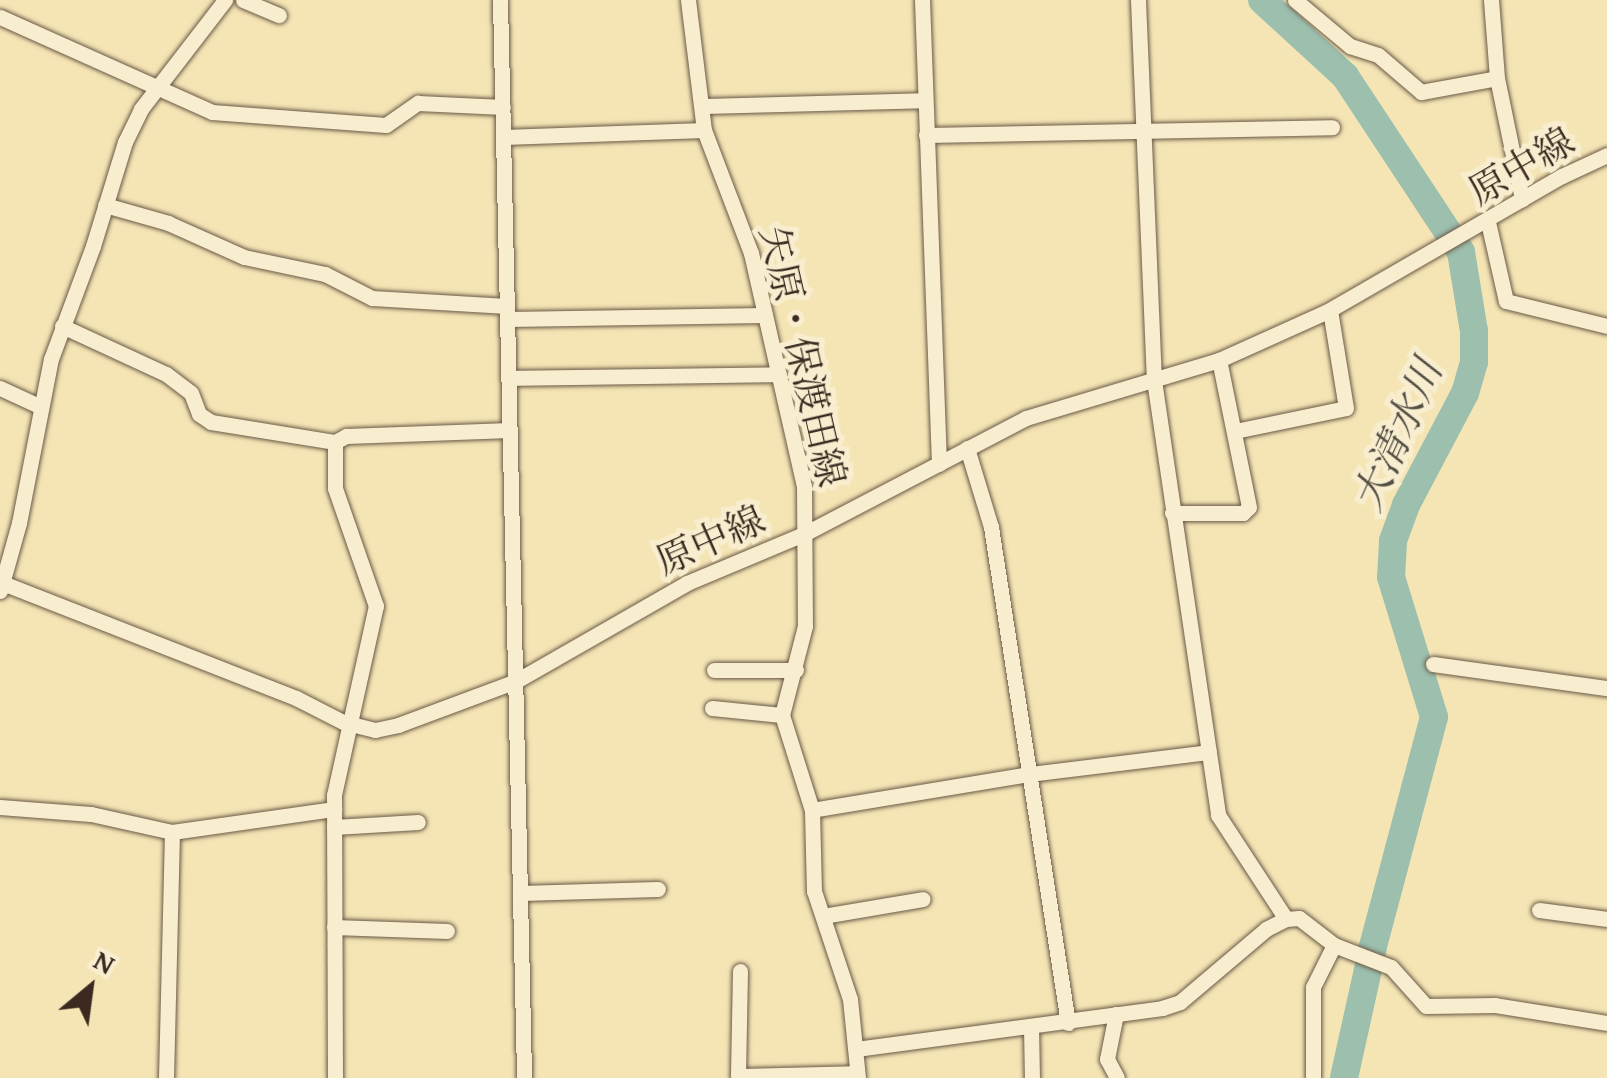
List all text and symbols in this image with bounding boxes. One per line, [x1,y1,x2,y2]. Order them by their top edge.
street label: 原中線 [1460,118,1582,214]
street label: 矢原・保渡田線 [751,221,855,491]
water label: 大清水川 [1343,352,1451,518]
street label: 原中線 [649,496,771,584]
north arrow [40,938,140,1038]
text: N [87,939,123,984]

